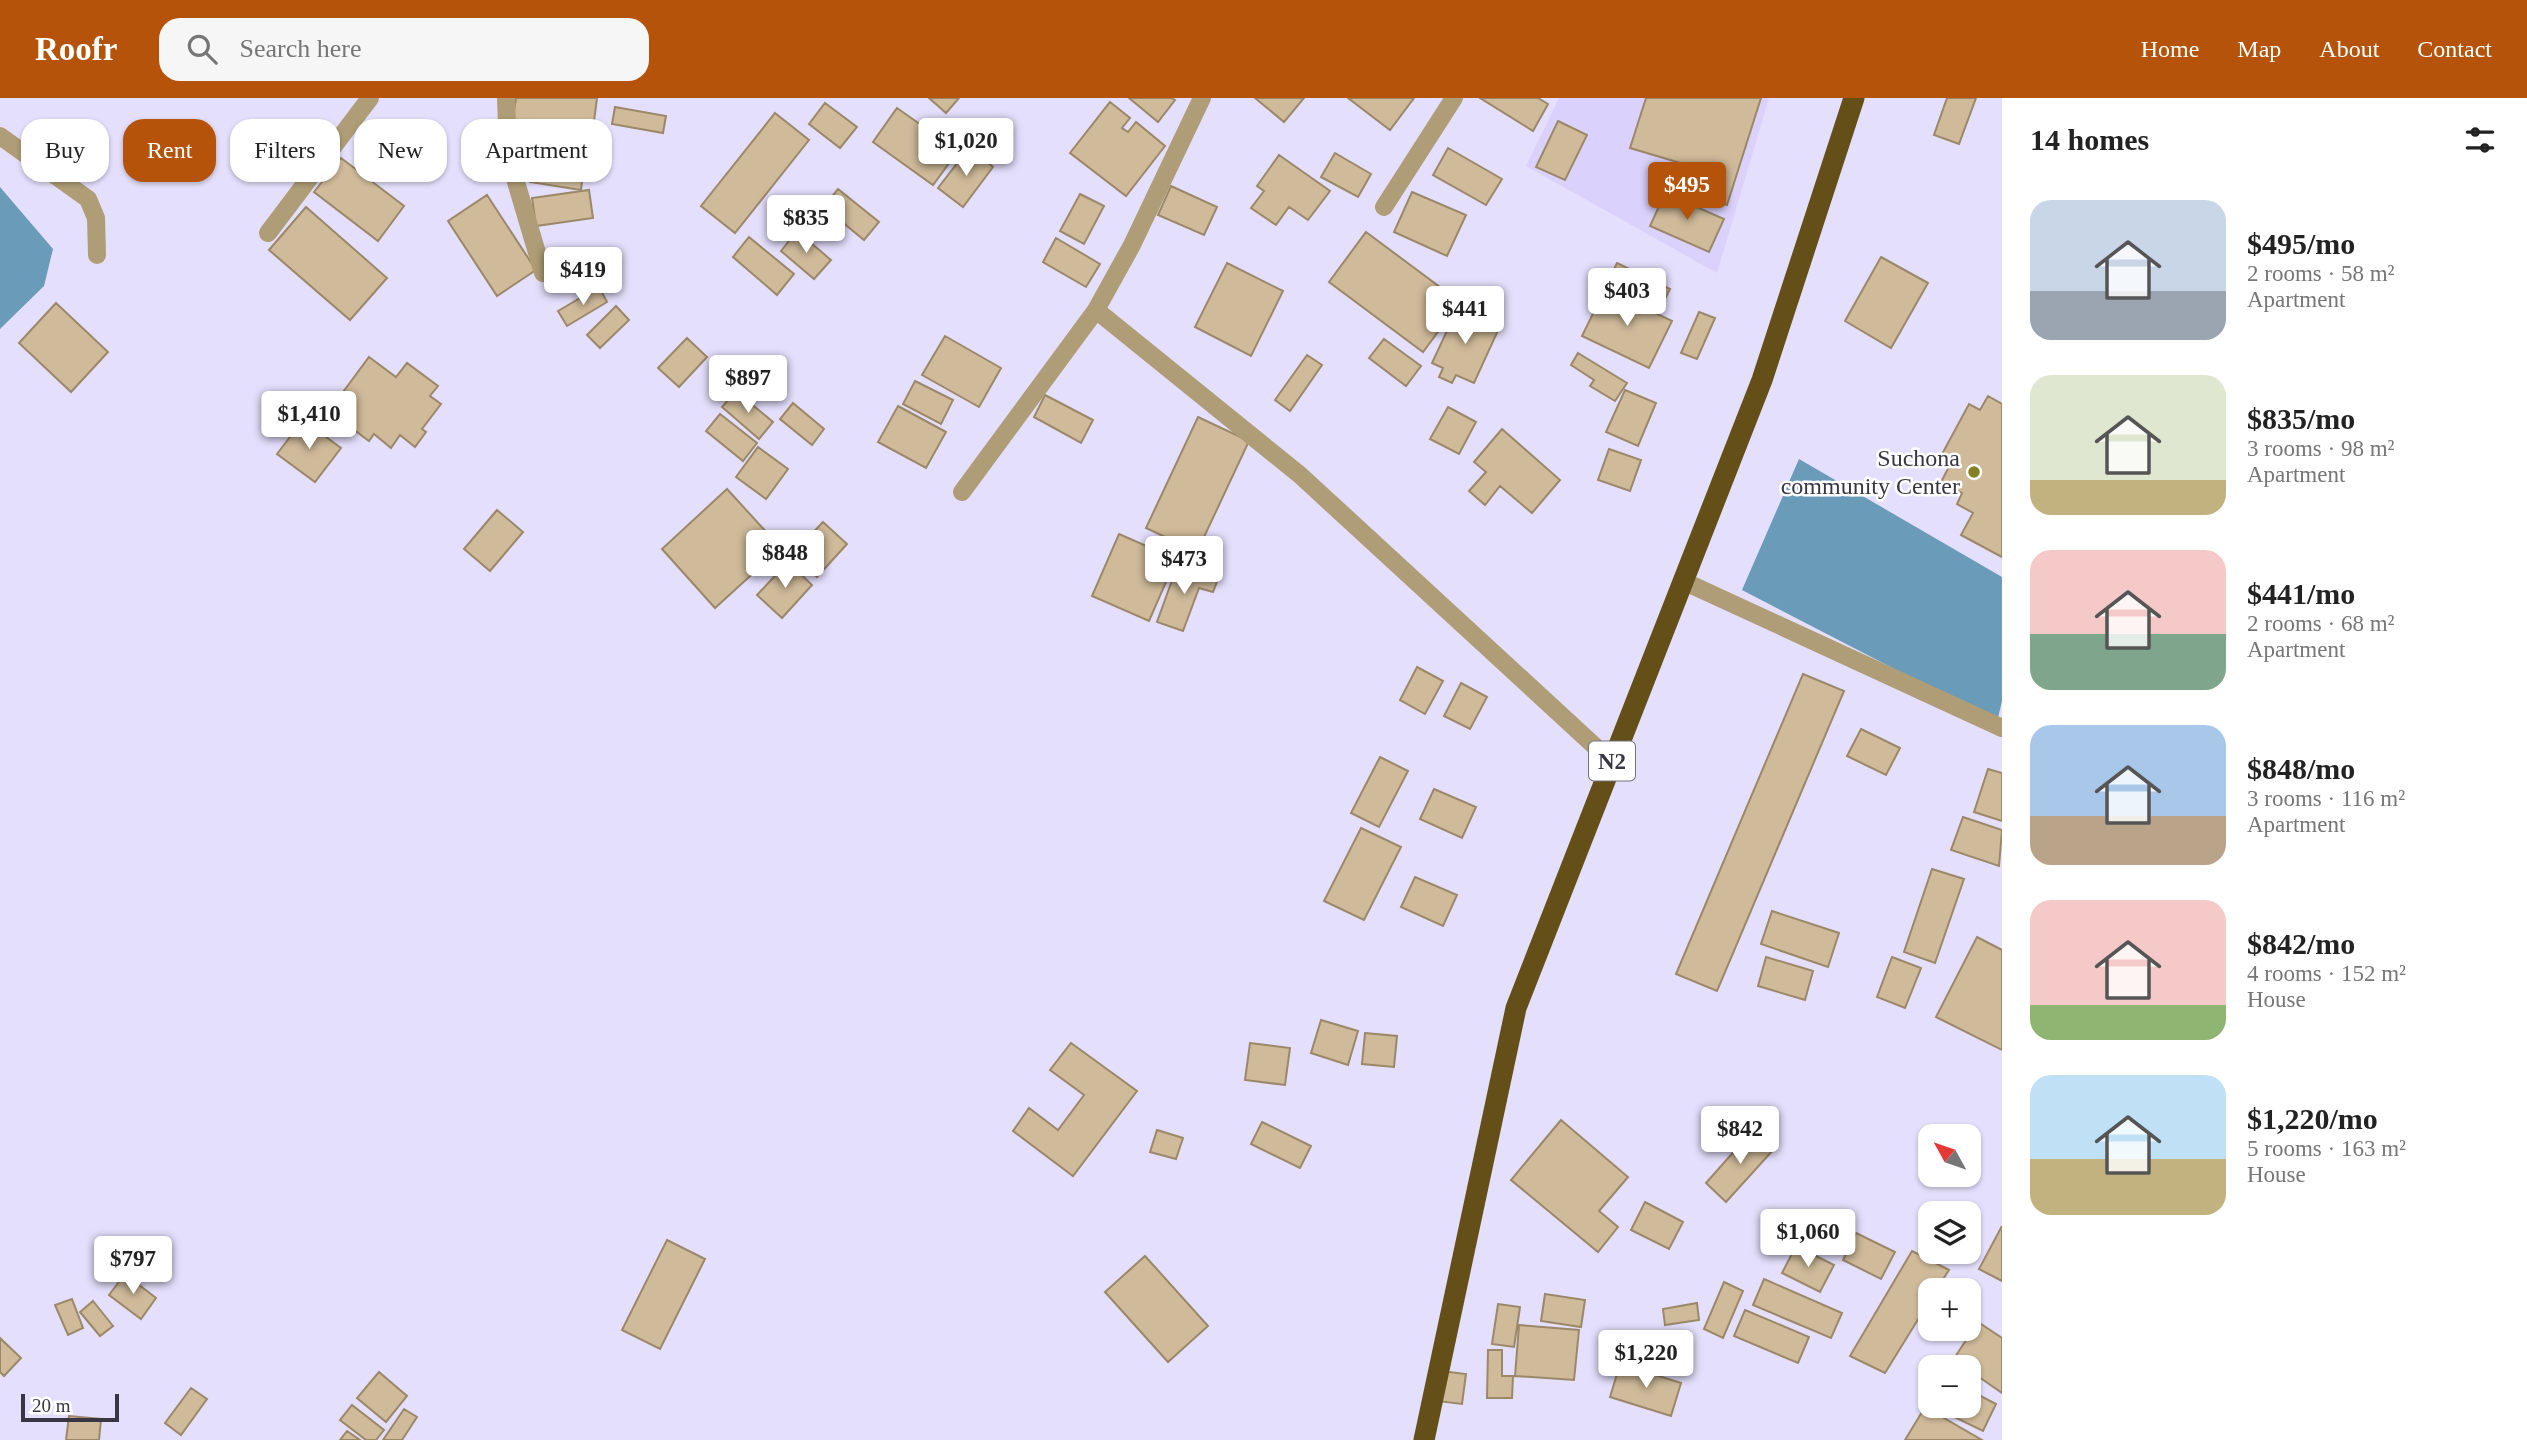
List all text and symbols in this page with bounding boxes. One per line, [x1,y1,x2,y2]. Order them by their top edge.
search box [159,18,649,81]
icon: search [183,30,221,68]
text: Roofr [35,31,117,67]
text: Search here [239,34,361,63]
text: Home [2141,36,2199,62]
text: Map [2237,36,2281,62]
text: About [2319,36,2379,62]
text: Contact [2417,36,2492,62]
pin: $1,020 [909,118,1023,178]
chip: Buy [21,119,109,182]
chip: Rent [123,119,216,182]
chip: Filters [230,119,340,182]
chip: New [354,119,447,182]
chip: Apartment [461,119,612,182]
icon: filters [2461,121,2499,159]
text: 14 homes [2030,123,2149,156]
text: $1,020 [934,128,998,153]
pin: $495 [1646,162,1728,222]
text: $495 [1664,172,1710,197]
pin: $835 [765,195,847,255]
text: $835 [783,205,829,230]
text: $495/mo [2247,227,2355,260]
icon: home [2086,228,2170,312]
pin: $419 [542,248,624,307]
text: $419 [560,257,606,282]
text: 2 rooms · 58 m² [2247,261,2394,286]
pin: $403 [1586,268,1668,328]
text: $403 [1604,278,1650,303]
pin: $441 [1424,286,1506,346]
text: Apartment [2247,287,2345,312]
text: $441 [1442,296,1488,321]
pin: $897 [707,356,789,415]
text: $897 [725,365,771,390]
pin: $1,410 [252,392,366,451]
text: $1,410 [277,401,341,426]
text: $835/mo [2247,402,2355,435]
icon: home [2086,403,2170,487]
text: 3 rooms · 98 m² [2247,436,2394,461]
place label: Suchona community Center [1781,445,1960,499]
text: Apartment [2247,462,2345,487]
marker: Suchona community Center [1966,464,1982,480]
pin: $848 [744,531,826,590]
pin: $473 [1143,536,1225,596]
text: $848 [762,540,808,565]
text: $473 [1161,546,1207,571]
text: $441/mo [2247,577,2355,610]
icon: home [2086,578,2170,662]
text: 2 rooms · 68 m² [2247,611,2394,636]
text: Apartment [2247,637,2345,662]
road number: N2 [1589,741,1635,780]
text: $848/mo [2247,752,2355,785]
icon: home [2086,753,2170,837]
text: 3 rooms · 116 m² [2247,786,2405,811]
text: Apartment [2247,812,2345,837]
text: $842/mo [2247,927,2355,960]
icon: home [2086,928,2170,1012]
text: 4 rooms · 152 m² [2247,961,2406,986]
text: House [2247,987,2306,1012]
text: $1,220/mo [2247,1102,2378,1135]
icon: home [2086,1103,2170,1187]
pin: $842 [1699,1107,1781,1166]
text: $842 [1717,1116,1763,1141]
north arrow [1918,1124,1981,1186]
map controls [1918,1124,1981,1418]
text: 5 rooms · 163 m² [2247,1136,2406,1161]
text: House [2247,1162,2306,1187]
button: layers [1918,1201,1981,1264]
pin: $1,060 [1751,1210,1865,1269]
text: $1,060 [1776,1219,1840,1244]
pin: $797 [92,1236,174,1296]
text: $797 [110,1246,156,1271]
button: + [1918,1278,1981,1341]
pin: $1,220 [1589,1330,1703,1390]
text: $1,220 [1614,1340,1678,1365]
button: − [1918,1355,1981,1418]
scale bar [21,1391,119,1423]
text: 20 m [32,1395,71,1416]

